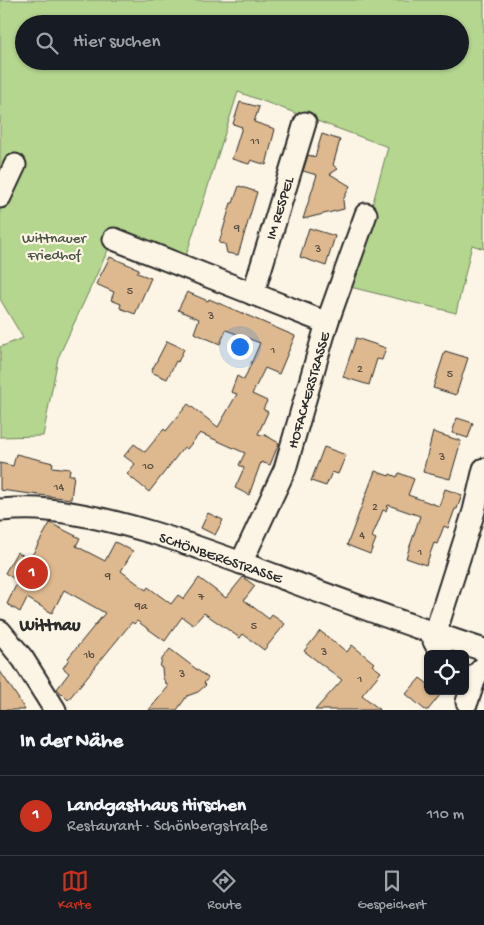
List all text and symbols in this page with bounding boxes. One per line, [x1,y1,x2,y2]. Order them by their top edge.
search box [15,15,469,70]
icon: search [33,29,61,57]
text: Hier suchen [73,31,160,54]
house number: 11 [249,135,260,149]
street label: IM RESPEL [263,174,299,242]
house number: 9 [233,222,240,236]
park label: Wittnauer Friedhof [22,230,88,265]
house number: 3 [314,243,321,257]
house number: 5 [127,285,133,299]
house number: 3 [207,310,214,324]
street label: HOFACKERSTRASSE [285,330,335,451]
your location [227,334,253,360]
house number: 1 [270,344,276,358]
house number: 2 [357,363,363,377]
house number: 5 [447,368,453,382]
house number: 3 [438,451,445,465]
house number: 10 [141,460,154,474]
house number: 14 [53,481,65,495]
house number: 2 [372,501,378,515]
street label: SCHÖNBERGSTRASSE [156,529,285,589]
house number: 4 [359,529,365,543]
house number: 1 [417,546,423,560]
pin: 1 [16,554,48,592]
house number: 9 [104,570,111,584]
house number: 7 [197,591,205,605]
house number: 9a [134,600,148,614]
district label: Wittnau [19,616,81,637]
house number: 5 [251,620,257,634]
house number: 3 [320,646,327,660]
house number: 1b [82,649,95,663]
map controls [424,650,469,695]
button: locate [424,650,469,695]
house number: 3 [178,668,185,682]
house number: 1 [357,673,363,687]
text: In der Nähe [20,730,123,755]
text: Landgasthaus Hirschen [67,795,246,818]
text: 1 [33,806,39,825]
text: 110 m [427,806,464,825]
text: Restaurant · Schönbergstraße [67,818,268,837]
tab: Karte [58,867,91,914]
tab: Route [207,867,241,914]
tab: Gespeichert [357,867,426,914]

